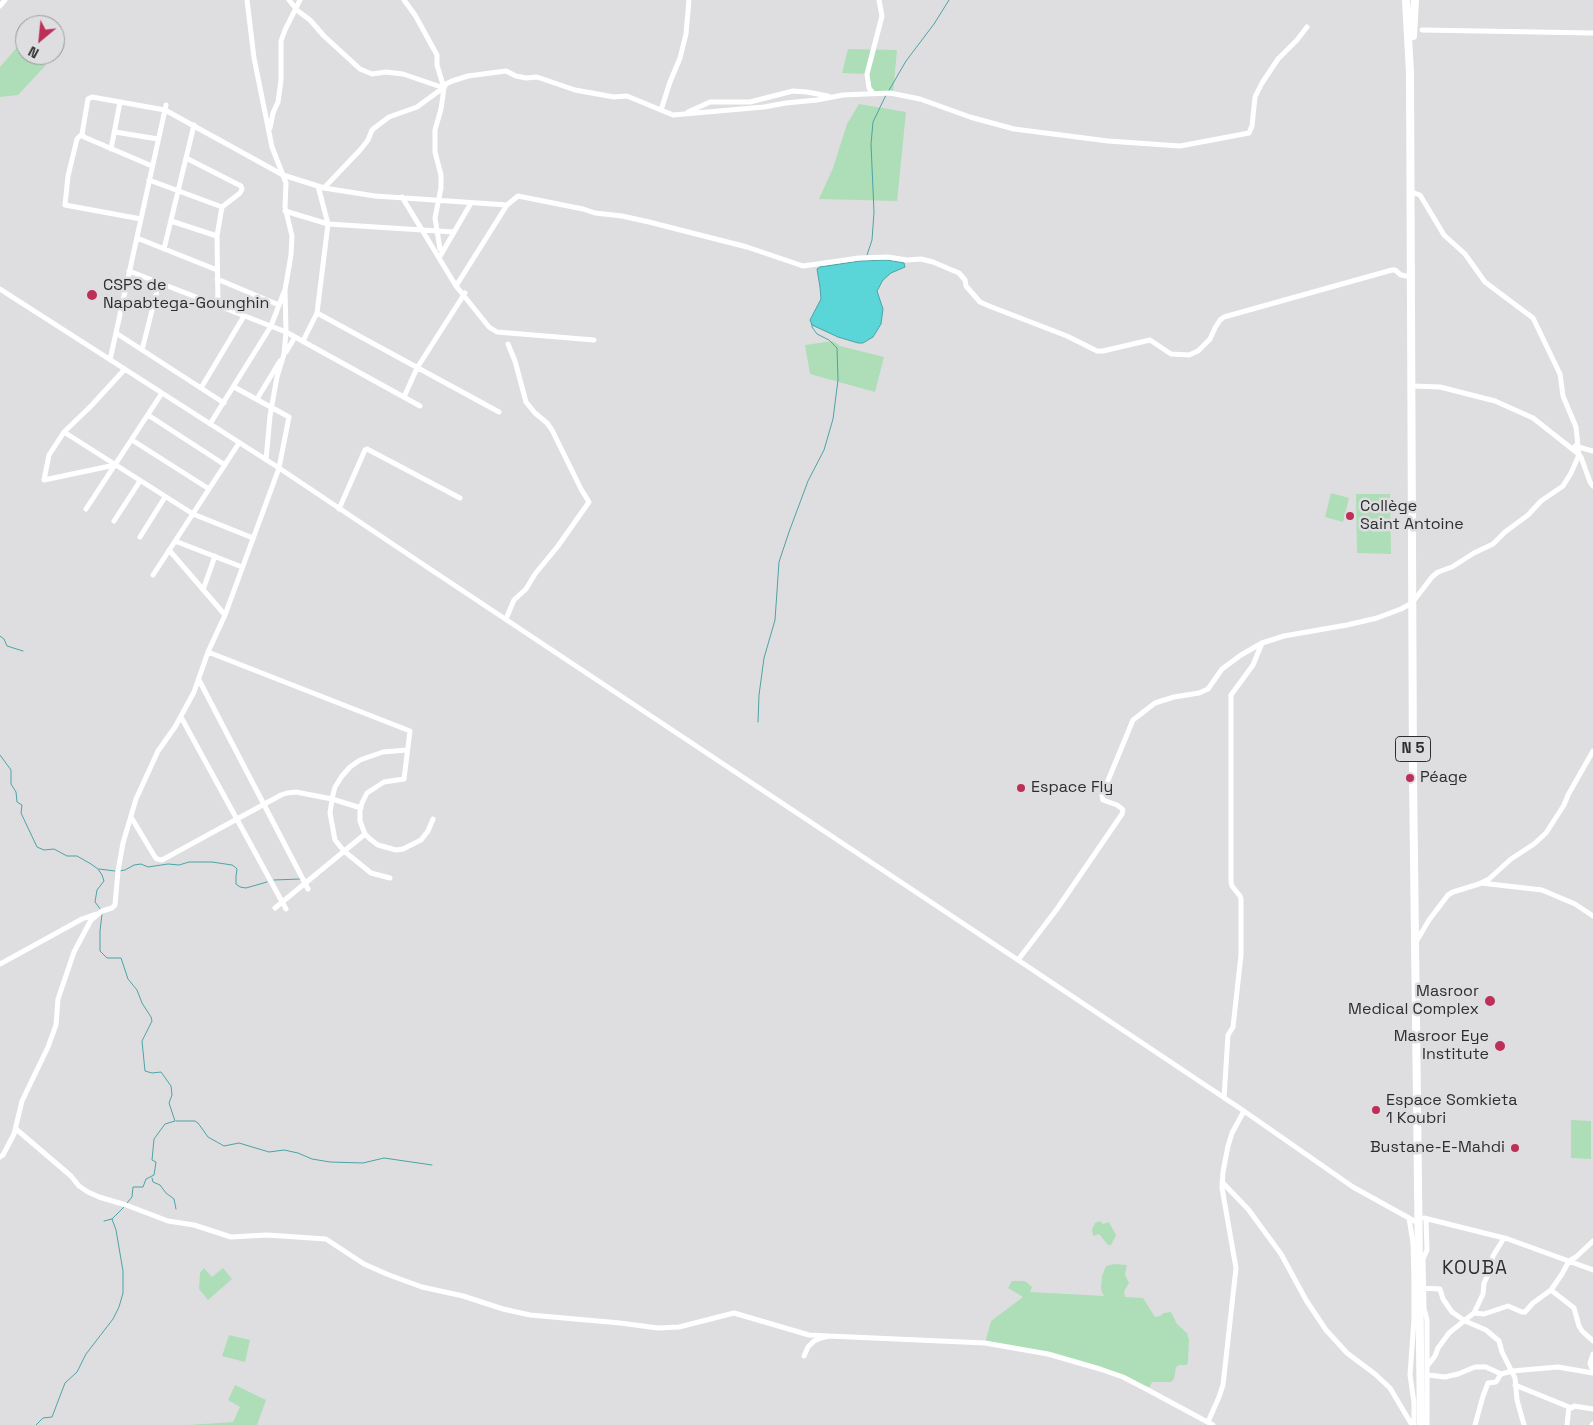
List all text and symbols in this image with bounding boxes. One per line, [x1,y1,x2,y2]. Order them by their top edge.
north arrow [15,15,65,65]
text: N [25,42,42,63]
place label: CSPS de Napabtega-Gounghin [103,276,269,314]
marker: CSPS de Napabtega-Gounghin [85,288,99,302]
place label: Collège Saint Antoine [1360,497,1464,535]
marker: Collège Saint Antoine [1344,510,1356,522]
road number: N 5 [1396,736,1430,762]
place label: Péage [1420,768,1468,788]
marker: Péage [1404,772,1416,784]
place label: Espace Fly [1031,778,1113,798]
marker: Espace Fly [1015,782,1027,794]
place label: Masroor Medical Complex [1348,982,1479,1020]
marker: Masroor Medical Complex [1483,994,1497,1008]
place label: Masroor Eye Institute [1394,1027,1489,1065]
marker: Masroor Eye Institute [1493,1039,1507,1053]
place label: Espace Somkieta 1 Koubri [1386,1091,1518,1129]
marker: Espace Somkieta 1 Koubri [1370,1104,1382,1116]
place label: Bustane-E-Mahdi [1370,1138,1505,1158]
marker: Bustane-E-Mahdi [1509,1142,1521,1154]
district label: KOUBA [1441,1258,1509,1280]

